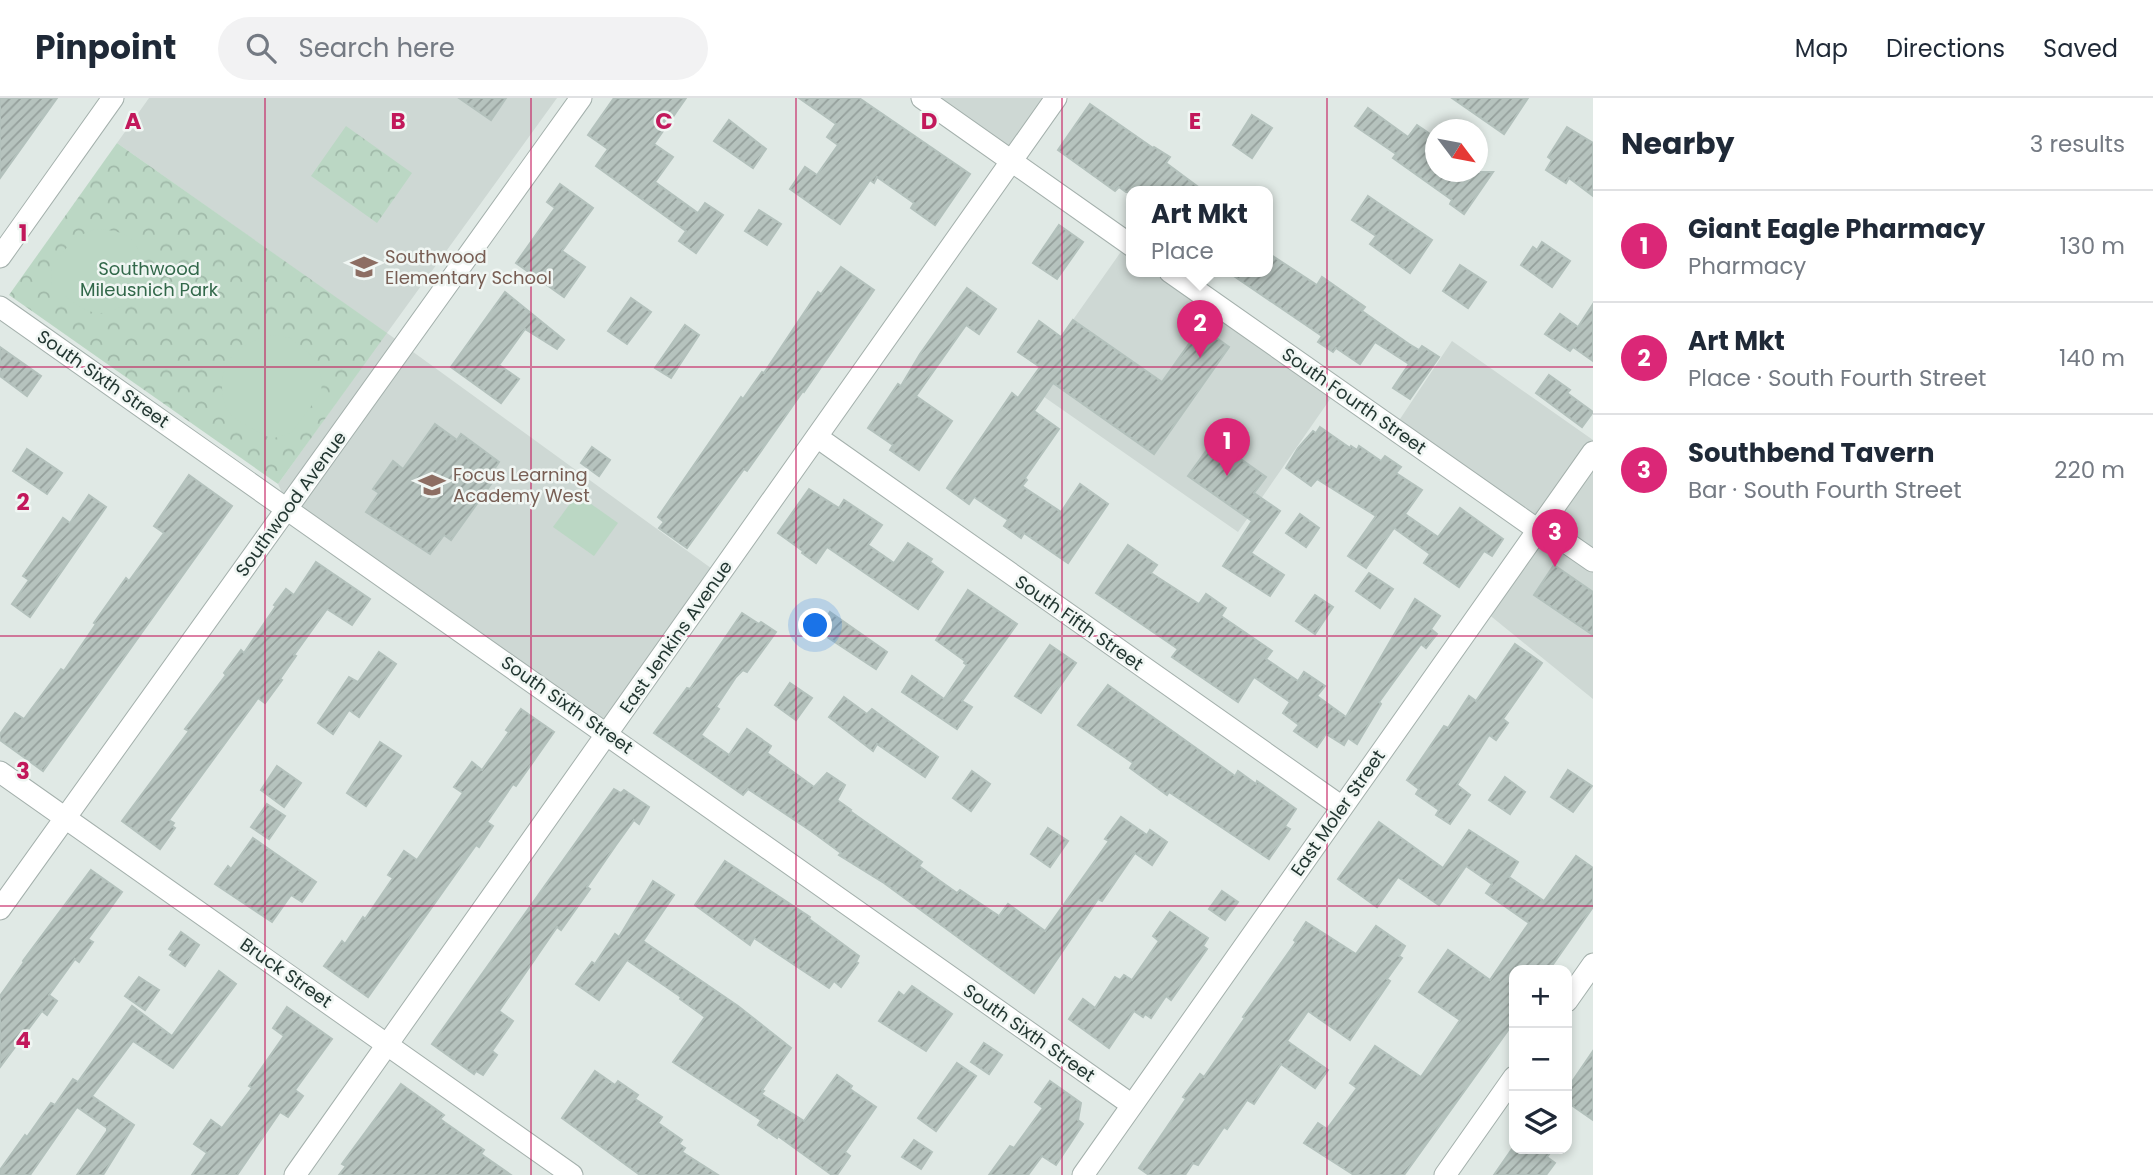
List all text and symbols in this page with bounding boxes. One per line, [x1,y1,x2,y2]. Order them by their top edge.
search box [218,17,708,80]
text: Pinpoint [35,24,176,71]
icon: search [242,29,280,67]
text: Search here [298,30,455,66]
text: Map [1795,32,1848,65]
text: Directions [1886,32,2005,65]
text: Saved [2043,32,2118,65]
text: A [125,105,142,137]
text: B [390,105,406,137]
text: C [655,105,673,137]
text: D [921,105,937,137]
text: E [1189,105,1201,137]
north arrow [1425,119,1488,182]
text: Nearby [1621,122,1735,165]
text: 3 results [2030,128,2125,160]
popup [1126,186,1273,277]
text: Art Mkt [1151,196,1248,232]
text: Giant Eagle Pharmacy [1688,211,1985,247]
text: 1 [19,217,27,249]
text: 1 [1640,230,1648,262]
text: 130 m [2060,230,2125,262]
text: Place [1151,235,1214,267]
place label: Southwood Elementary School [385,244,552,290]
text: Pharmacy [1688,250,1806,282]
school or university icon: Southwood Elementary School [349,252,379,282]
park label: Southwood Mileusnich Park [80,256,219,302]
pin: 2 [1177,300,1223,358]
text: Art Mkt [1688,323,1785,359]
street label: South Sixth Street [32,324,174,433]
street label: South Fourth Street [1277,341,1431,460]
text: 2 [1637,342,1651,374]
text: 140 m [2059,342,2125,374]
text: Place · South Fourth Street [1688,362,1986,394]
pin: 1 [1204,418,1250,476]
street label: Southwood Avenue [229,426,352,581]
text: Southbend Tavern [1688,435,1934,471]
text: 3 [1637,454,1651,486]
text: 220 m [2054,454,2125,486]
place label: Focus Learning Academy West [453,462,590,508]
school or university icon: Focus Learning Academy West [417,470,447,500]
text: Bar · South Fourth Street [1688,474,1962,506]
text: 2 [16,486,30,518]
pin: 3 [1532,509,1578,567]
street label: East Jenkins Avenue [613,555,738,718]
street label: South Fifth Street [1010,569,1149,676]
your location [798,608,832,642]
street label: South Sixth Street [496,650,638,759]
street label: East Moler Street [1285,745,1391,881]
text: 3 [16,755,30,787]
street label: Bruck Street [235,932,337,1014]
map controls [1509,965,1572,1154]
button: + [1509,965,1572,1028]
street label: South Sixth Street [958,978,1100,1087]
text: 4 [15,1024,31,1056]
button: − [1509,1028,1572,1091]
button: layers [1509,1091,1572,1154]

